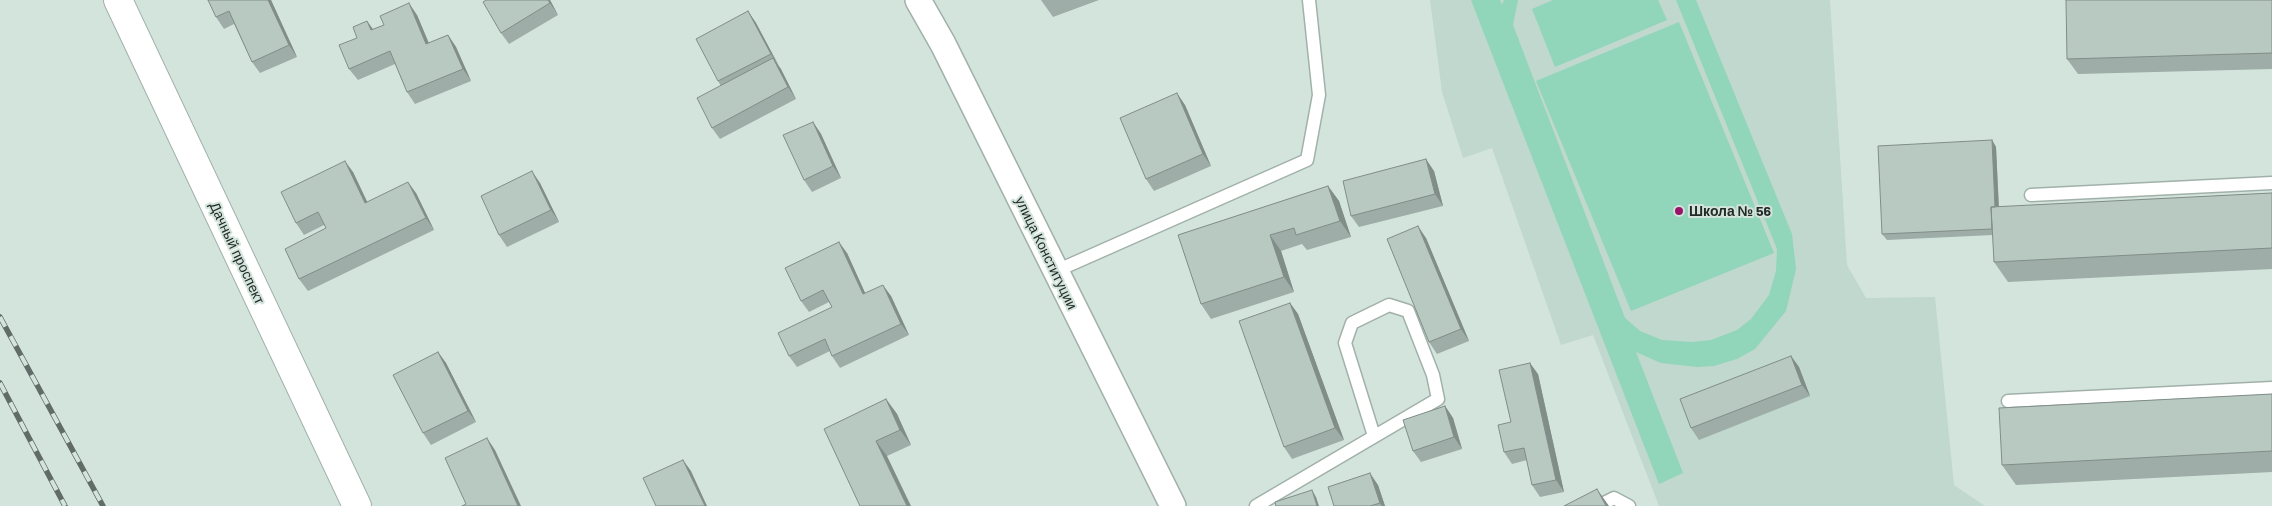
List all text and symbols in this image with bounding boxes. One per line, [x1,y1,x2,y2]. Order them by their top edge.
street label: улица Конституции [1011,194,1081,312]
street label: Дачный проспект [206,199,268,307]
place label: Школа № 56 [1689,203,1771,219]
marker: Школа № 56 [1673,205,1685,217]

